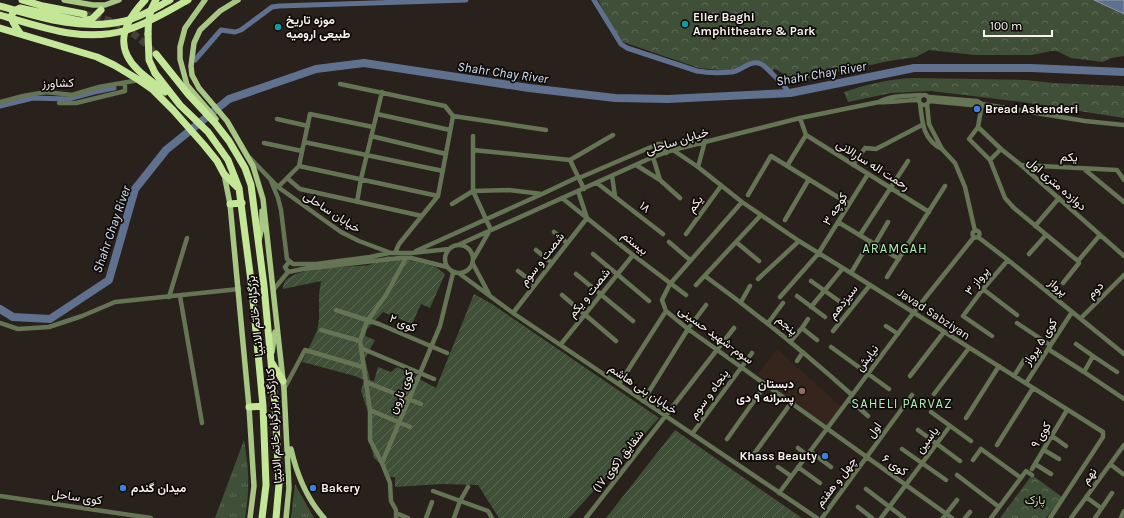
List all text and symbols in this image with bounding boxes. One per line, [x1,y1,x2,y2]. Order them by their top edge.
place label: Eller Baghi Amphitheatre & Park [693,10,815,38]
scale bar [984,12,1052,38]
place label: موزه تاریخ طبیعی ارومیه [286,13,350,42]
marker: Eller Baghi Amphitheatre & Park [680,19,690,29]
text: 100 m [990,19,1022,33]
marker: موزه تاریخ طبیعی ارومیه [273,22,283,32]
water label: Shahr Chay River [775,58,868,89]
water label: Shahr Chay River [457,59,550,86]
street label: کشاورز [41,76,74,91]
place label: Bread Askenderi [985,102,1078,116]
marker: Bread Askenderi [972,104,982,114]
street label: خیابان ساحلی [644,125,711,158]
street label: رحمت اله سارالانی [833,137,912,194]
street label: یکم [1060,150,1078,165]
street label: دوازده متری اول [1024,155,1090,214]
water label: Shahr Chay River [90,183,134,275]
street label: خیابان ساحلی [300,188,363,237]
street label: کوچه ۳ [820,190,851,228]
street label: یکم [684,193,707,216]
street label: ۱۸ [637,198,653,216]
street label: بیستم [618,228,651,259]
street label: شصت و سوم [517,230,568,289]
district label: ARAMGAH [862,241,928,256]
street label: پرواز ۳ [962,264,993,298]
street label: شصت و یکم [565,265,614,321]
street label: پرواز [1044,274,1071,300]
street label: بزرگراه خاتم الانبیا [244,275,267,357]
street label: دوم [1084,278,1107,302]
street label: سیزدهم [825,282,861,323]
street label: Javad Sabziyan [895,285,973,343]
street label: سوم-شهید حسینی [675,303,756,368]
street label: کوی ۲ [387,311,419,336]
street label: پنجم [773,312,801,339]
street label: کوی ۵ پرواز [1019,316,1061,369]
street label: نیایش [853,342,882,375]
street label: خیابان بنی هاشم [605,361,680,418]
street label: پنجاه و سوم [686,366,733,422]
street label: کنارگذر بزرگراه خاتم الانبیا [263,368,286,484]
street label: کوی نارون [386,368,417,416]
place label: دبستان پسرانه ۹ دی [736,377,794,406]
marker: دبستان پسرانه ۹ دی [797,386,807,396]
district label: SAHELI PARVAZ [851,396,953,411]
street label: اول [864,419,885,441]
street label: کوی ۹ [1028,419,1055,451]
street label: یاسین [912,424,942,457]
street label: شقایق (کوی ۱۷) [589,427,648,496]
place label: Khass Beauty [740,449,817,463]
marker: Khass Beauty [820,451,830,461]
street label: کوی ۶ [879,451,910,480]
street label: چهل و هفتم [813,454,860,510]
street label: نهم [1078,465,1100,488]
place label: میدان گندم [131,481,187,496]
place label: Bakery [321,481,360,495]
marker: میدان گندم [118,483,128,493]
marker: Bakery [308,483,318,493]
street label: کوی ساحل [51,487,103,508]
park label: پارک [1025,493,1045,508]

